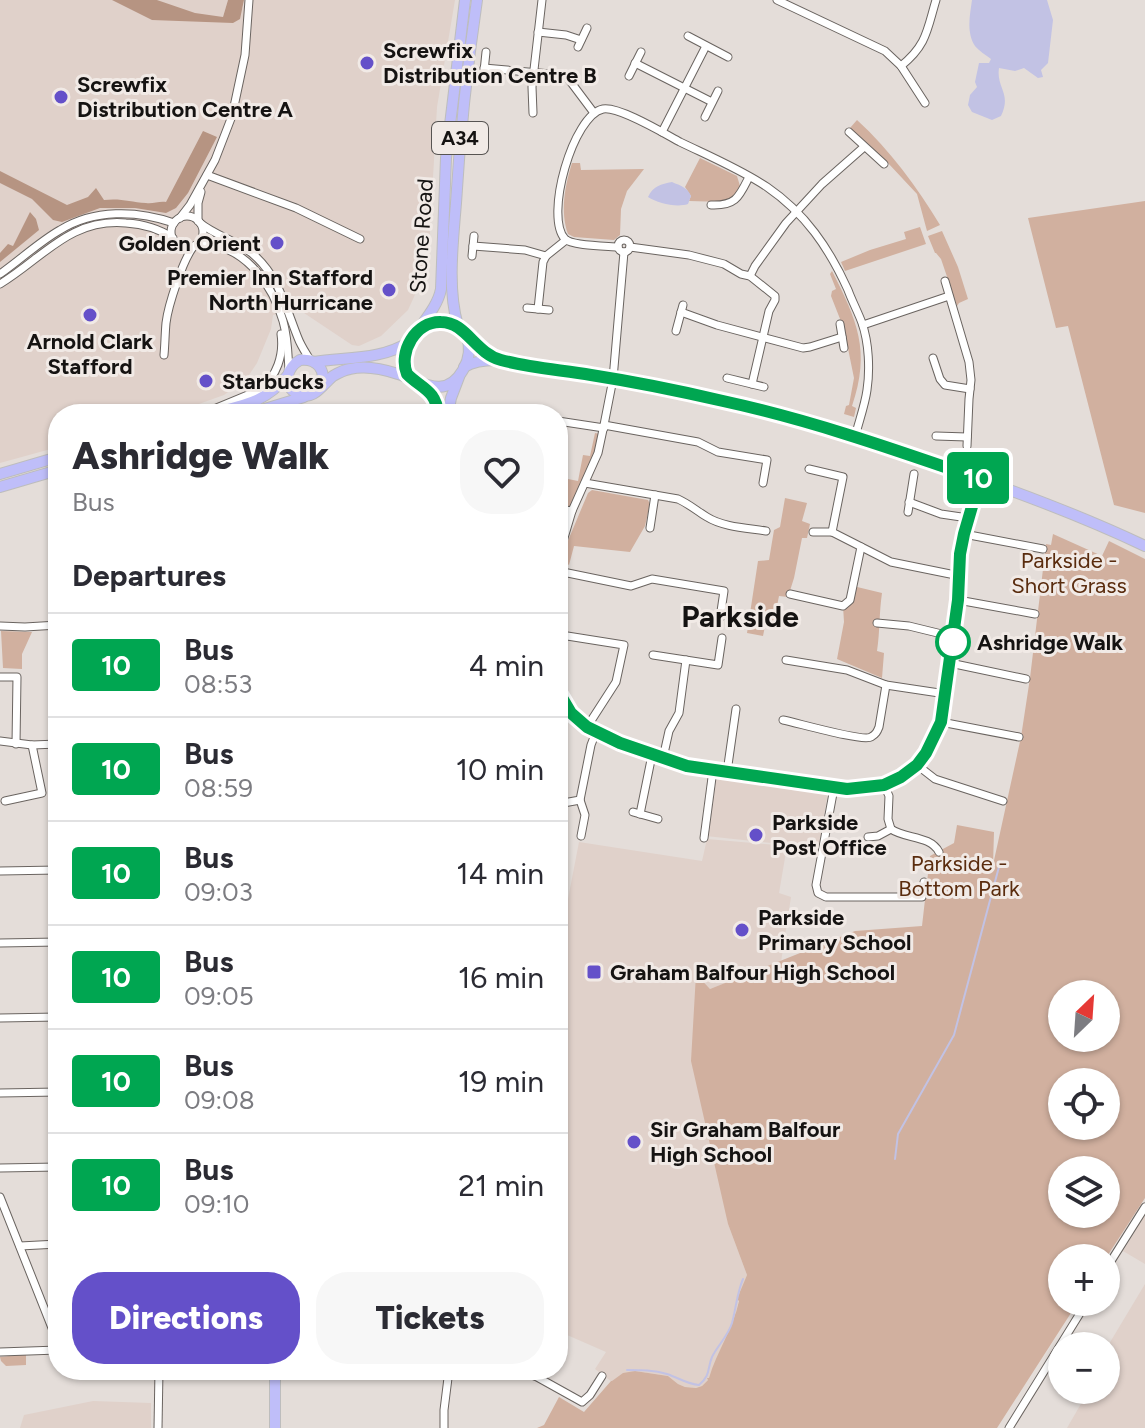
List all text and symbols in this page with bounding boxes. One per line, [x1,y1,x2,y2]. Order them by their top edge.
place label: Screwfix Distribution Centre B [383,37,597,89]
marker: Screwfix Distribution Centre B [358,54,376,72]
place label: Screwfix Distribution Centre A [77,71,293,123]
marker: Screwfix Distribution Centre A [52,88,70,106]
road number: A34 [432,122,488,154]
street label: Stone Road [404,178,439,294]
place label: Golden Orient [119,230,261,257]
marker: Golden Orient [268,234,286,252]
place label: Premier Inn Stafford North Hurricane [167,264,373,316]
marker: Premier Inn Stafford North Hurricane [380,281,398,299]
marker: Arnold Clark Stafford [81,306,99,324]
place label: Arnold Clark Stafford [27,328,153,380]
place label: Starbucks [222,368,324,395]
marker: Starbucks [197,372,215,390]
button: heart [460,430,544,514]
text: Ashridge Walk [72,433,329,479]
line badge: 10 [942,452,1014,504]
text: 10 [963,461,993,495]
text: Bus [72,486,115,518]
park label: Parkside - Short Grass [1011,547,1127,599]
text: Departures [72,557,226,594]
district label: Parkside [681,598,799,635]
marker: Ashridge Walk [936,625,970,659]
place label: Ashridge Walk [977,629,1123,656]
text: Bus [184,631,233,668]
text: 4 min [469,647,544,684]
text: 10 [101,648,131,682]
text: 08:53 [184,668,252,700]
text: Bus [184,735,233,772]
text: 10 min [456,751,544,788]
text: 10 [101,752,131,786]
text: 08:59 [184,772,253,804]
place label: Parkside Post Office [772,809,887,861]
marker: Parkside Post Office [747,826,765,844]
text: Bus [184,839,233,876]
park label: Parkside - Bottom Park [898,850,1020,902]
text: 14 min [456,855,544,892]
text: 10 [101,856,131,890]
text: 09:03 [184,876,253,908]
place label: Parkside Primary School [758,904,911,956]
marker: Parkside Primary School [733,921,751,939]
text: Bus [184,943,233,980]
text: 16 min [458,959,544,996]
place label: Graham Balfour High School [610,959,895,986]
text: 10 [101,960,131,994]
marker: Graham Balfour High School [585,963,603,981]
text: 09:05 [184,980,254,1012]
north arrow [1048,980,1120,1052]
map controls [1048,980,1120,1404]
text: Bus [184,1047,233,1084]
text: 19 min [458,1063,544,1100]
text: 10 [101,1064,131,1098]
button: locate [1048,1068,1120,1140]
text: 09:08 [184,1084,255,1116]
place label: Sir Graham Balfour High School [650,1116,841,1168]
marker: Sir Graham Balfour High School [625,1133,643,1151]
text: Bus [184,1151,233,1188]
button: layers [1048,1156,1120,1228]
text: 21 min [458,1167,544,1204]
text: 10 [101,1168,131,1202]
text: 09:10 [184,1188,249,1220]
button: + [1048,1244,1120,1316]
button: Directions [72,1272,300,1364]
button: Tickets [316,1272,544,1364]
button: − [1048,1332,1120,1404]

